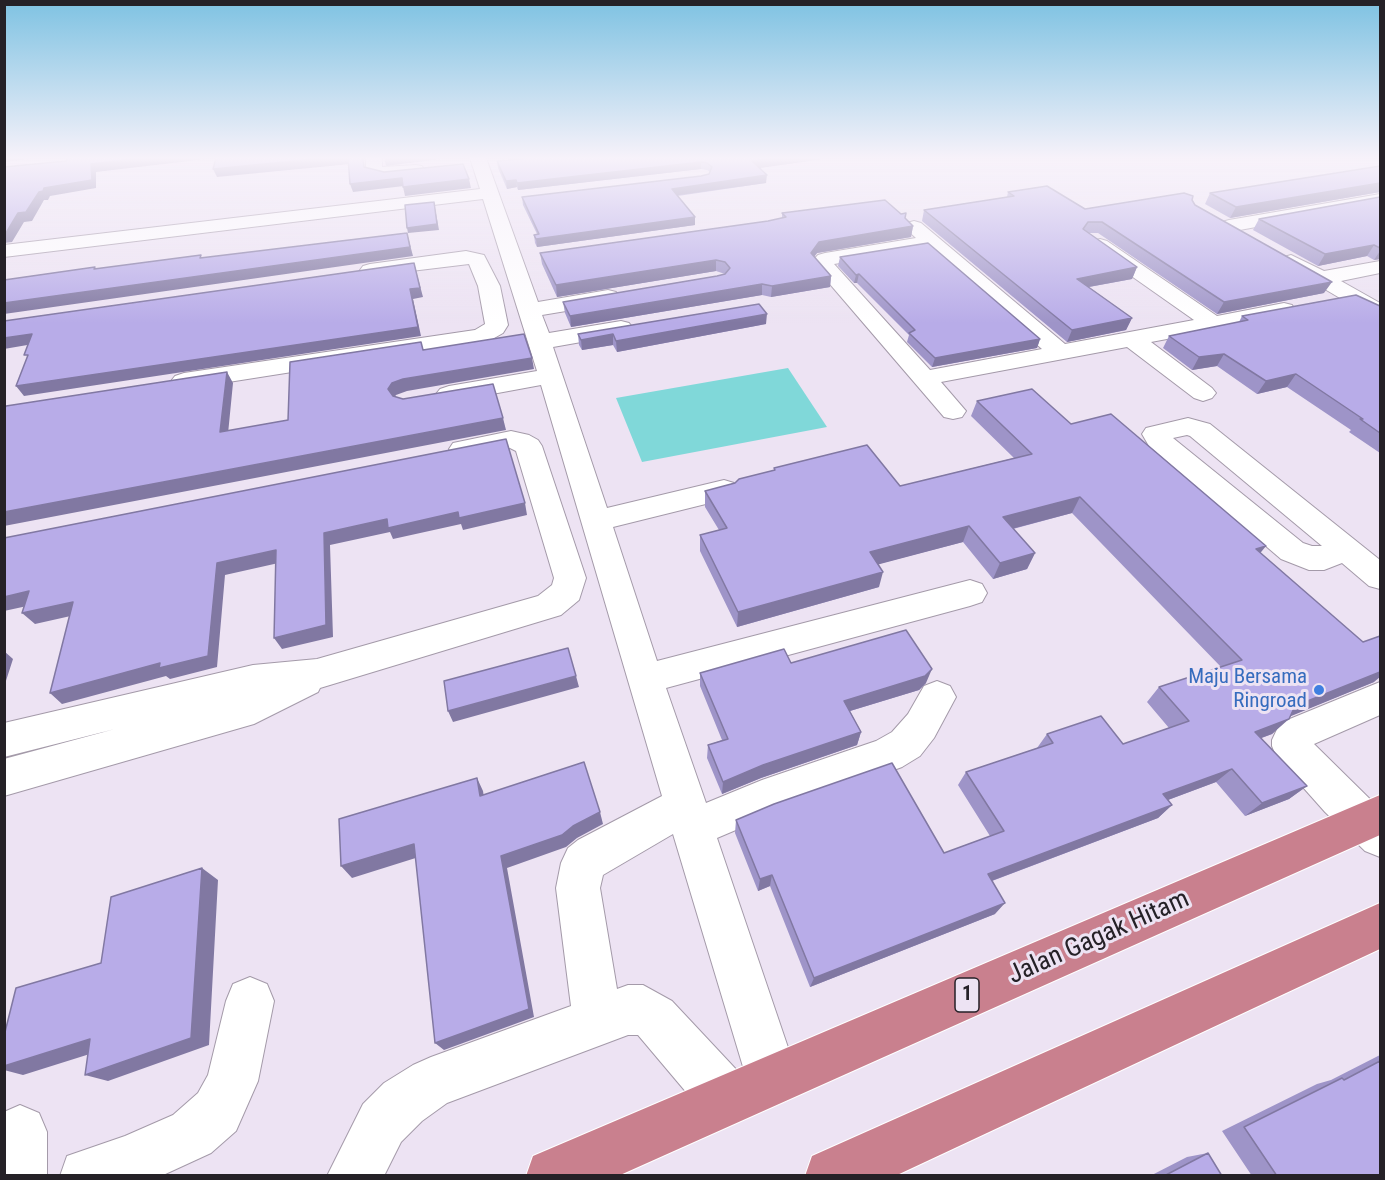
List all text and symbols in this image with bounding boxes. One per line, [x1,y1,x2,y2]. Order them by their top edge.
place label: Maju Bersama Ringroad [1188,665,1307,715]
marker: Maju Bersama Ringroad [1312,683,1326,697]
street label: Jalan Gagak Hitam [1004,884,1194,992]
road number: 1 [955,978,979,1012]

